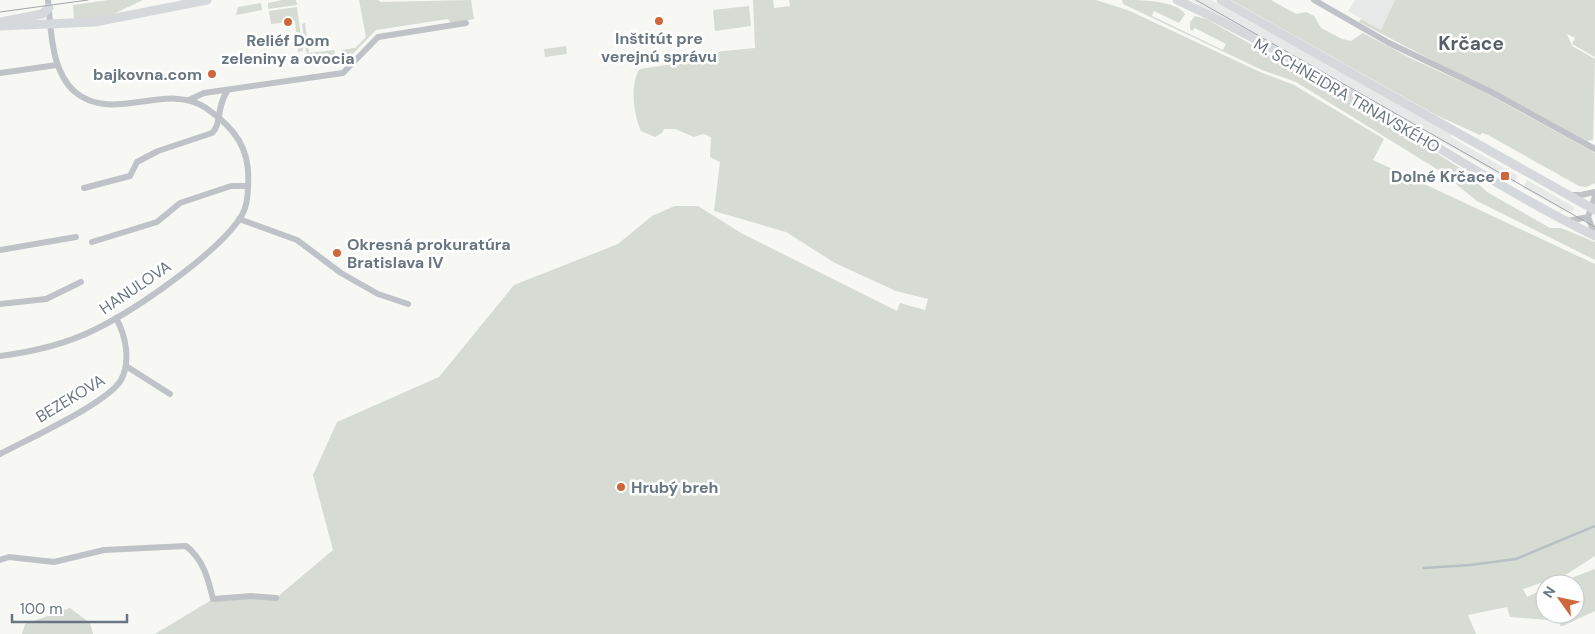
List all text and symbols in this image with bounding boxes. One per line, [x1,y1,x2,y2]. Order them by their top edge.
marker: Inštitút pre verejnú správu [653,15,665,27]
marker: Reliéf Dom zeleniny a ovocia [282,16,294,28]
place label: Inštitút pre verejnú správu [601,28,717,67]
place label: Reliéf Dom zeleniny a ovocia [221,30,355,69]
district label: Krčace [1438,31,1504,56]
street label: M. SCHNEIDRA TRNAVSKÉHO [1250,33,1444,157]
place label: bajkovna.com [93,64,202,85]
marker: bajkovna.com [206,68,218,80]
place label: Dolné Krčace [1391,166,1495,187]
marker: Dolné Krčace [1499,170,1511,182]
place label: Okresná prokuratúra Bratislava IV [347,234,511,273]
marker: Okresná prokuratúra Bratislava IV [331,247,343,259]
street label: HANULOVA [95,256,176,319]
street label: BEZEKOVA [32,369,109,427]
place label: Hrubý breh [631,477,718,498]
marker: Hrubý breh [615,481,627,493]
north arrow [1535,574,1585,624]
text: N [1539,583,1559,601]
scale bar [12,592,128,624]
text: 100 m [20,599,63,619]

